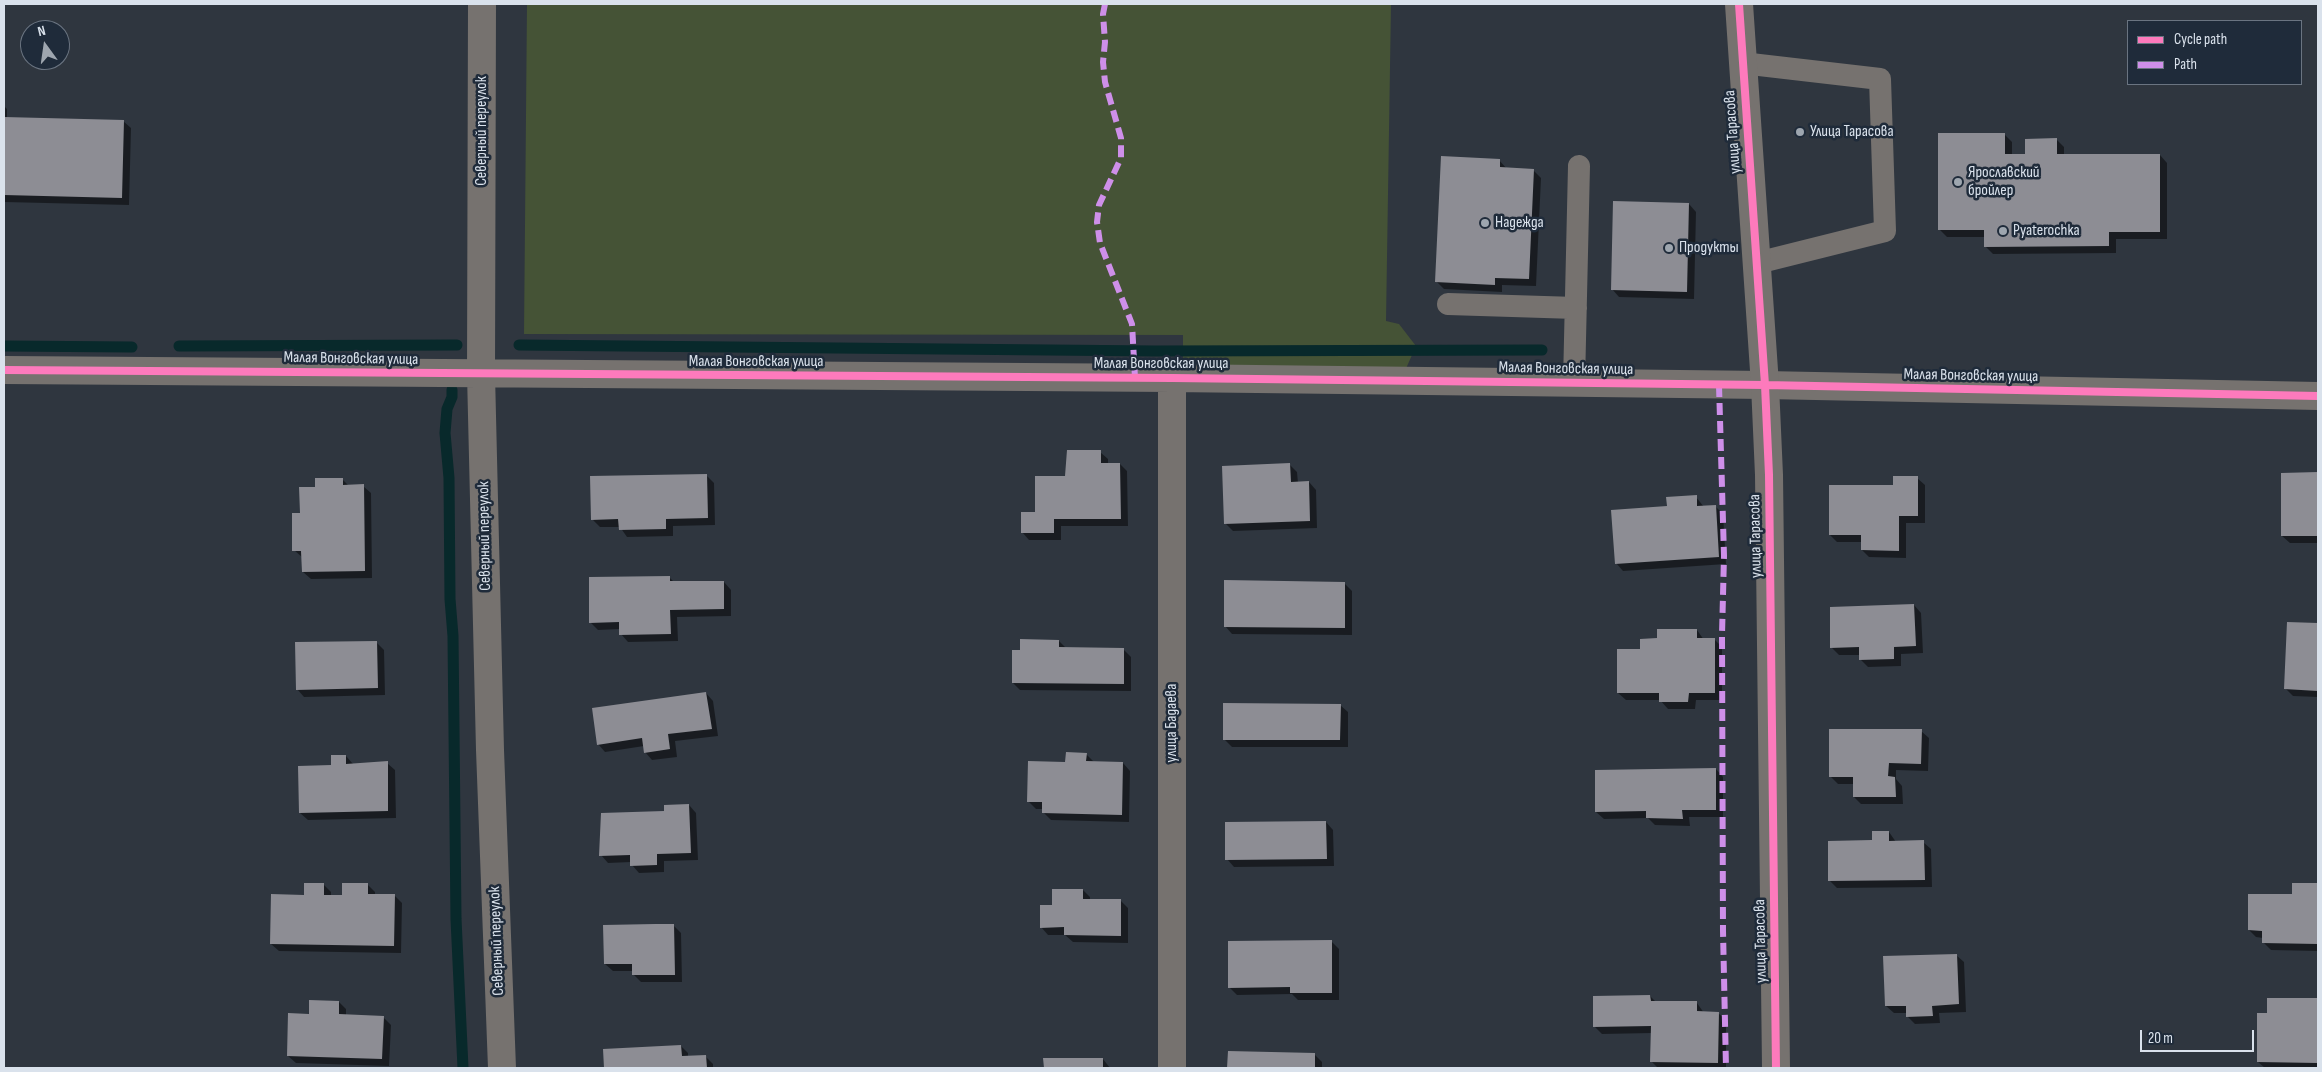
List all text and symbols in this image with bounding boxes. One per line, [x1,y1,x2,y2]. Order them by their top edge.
north arrow [20,20,70,70]
legend [2127,20,2302,85]
text: N [36,22,47,40]
text: Cycle path [2174,30,2227,49]
text: Path [2174,55,2197,74]
street label: Северный переулок [472,76,492,186]
street label: улица Тарасова [1720,89,1746,175]
place label: Улица Тарасова [1810,122,1894,142]
marker: Улица Тарасова [1794,126,1806,138]
place label: Ярославский бройлер [1968,163,2040,201]
marker: Ярославский бройлер [1952,176,1964,188]
place label: Надежда [1495,213,1544,233]
marker: Надежда [1479,217,1491,229]
place label: Pyaterochka [2013,221,2080,241]
marker: Pyaterochka [1997,225,2009,237]
place label: Продукты [1679,238,1739,258]
marker: Продукты [1663,242,1675,254]
street label: Малая Вонговская улица [283,348,419,370]
street label: Малая Вонговская улица [689,352,823,372]
street label: Малая Вонговская улица [1094,354,1228,374]
street label: Малая Вонговская улица [1498,358,1634,380]
street label: Малая Вонговская улица [1903,365,2039,387]
street label: Северный переулок [474,481,496,591]
street label: улица Тарасова [1746,494,1766,578]
street label: улица Бадаева [1162,684,1182,762]
street label: Северный переулок [485,886,509,996]
street label: улица Тарасова [1751,899,1771,983]
scale bar [2142,1020,2256,1052]
text: 20 m [2148,1029,2173,1048]

